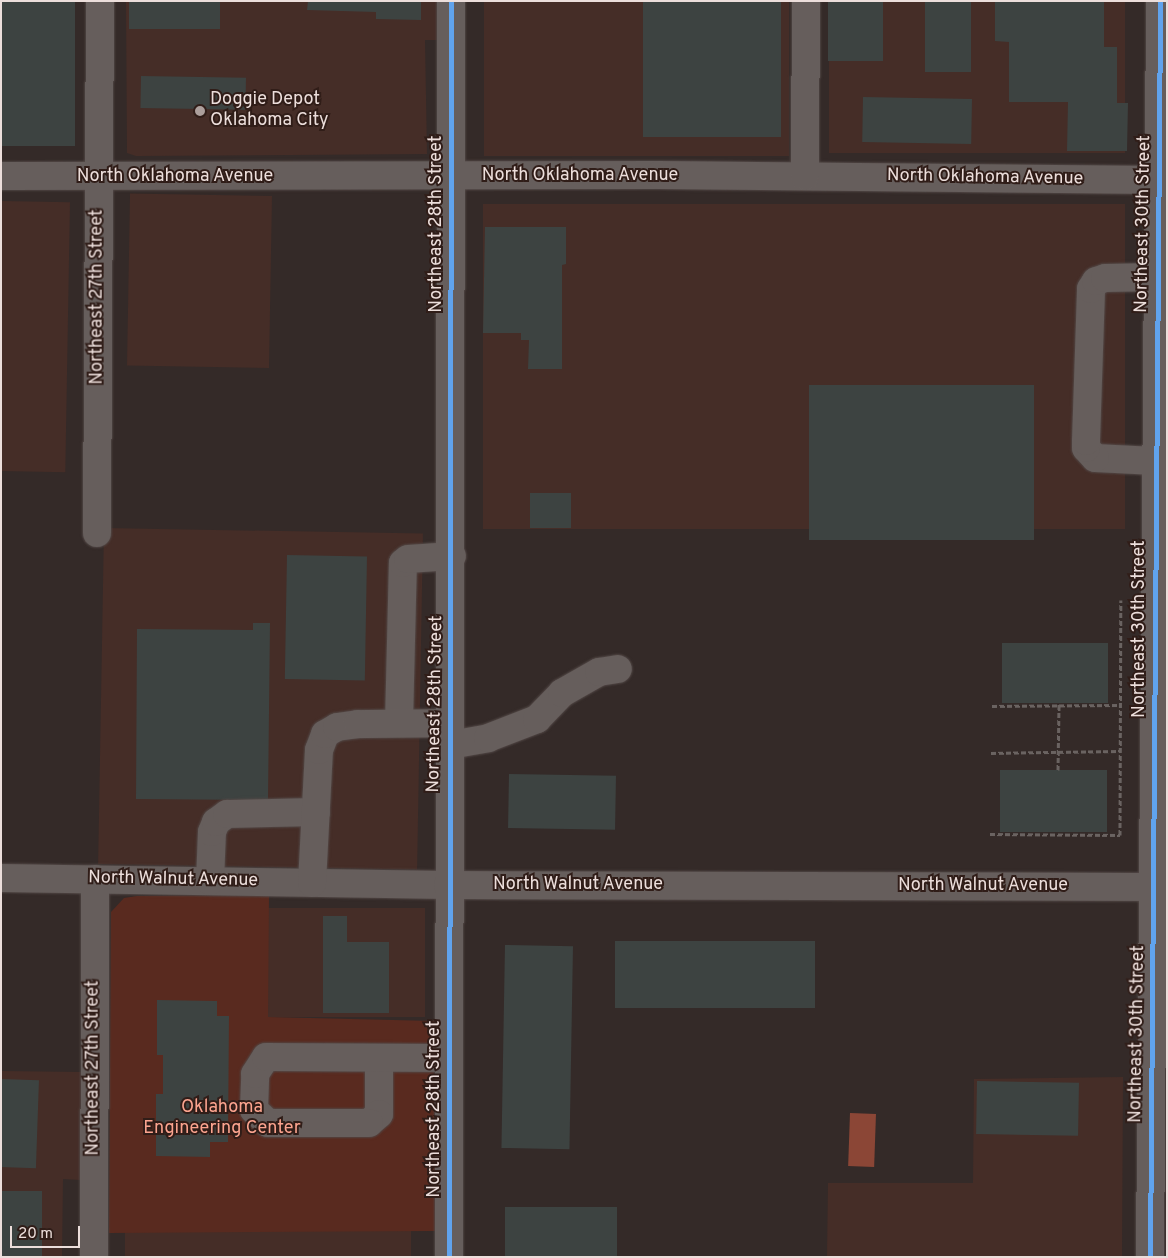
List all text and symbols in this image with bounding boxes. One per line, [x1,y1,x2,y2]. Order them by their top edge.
place label: Doggie Depot Oklahoma City [210,90,328,132]
marker: Doggie Depot Oklahoma City [194,105,206,117]
street label: Northeast 28th Street [426,135,448,313]
street label: Northeast 30th Street [1132,135,1156,313]
street label: North Oklahoma Avenue [481,165,679,187]
street label: North Oklahoma Avenue [886,165,1084,191]
street label: North Oklahoma Avenue [76,166,274,188]
street label: Northeast 27th Street [87,209,109,385]
street label: Northeast 30th Street [1129,540,1151,718]
street label: Northeast 28th Street [424,615,448,793]
street label: North Walnut Avenue [87,868,259,892]
street label: North Walnut Avenue [492,874,664,896]
street label: North Walnut Avenue [897,875,1069,897]
street label: Northeast 30th Street [1126,945,1150,1123]
street label: Northeast 27th Street [83,980,105,1156]
street label: Northeast 28th Street [424,1020,446,1198]
park label: Oklahoma Engineering Center [143,1098,301,1140]
scale bar [12,1216,82,1248]
text: 20 m [18,1225,53,1244]

